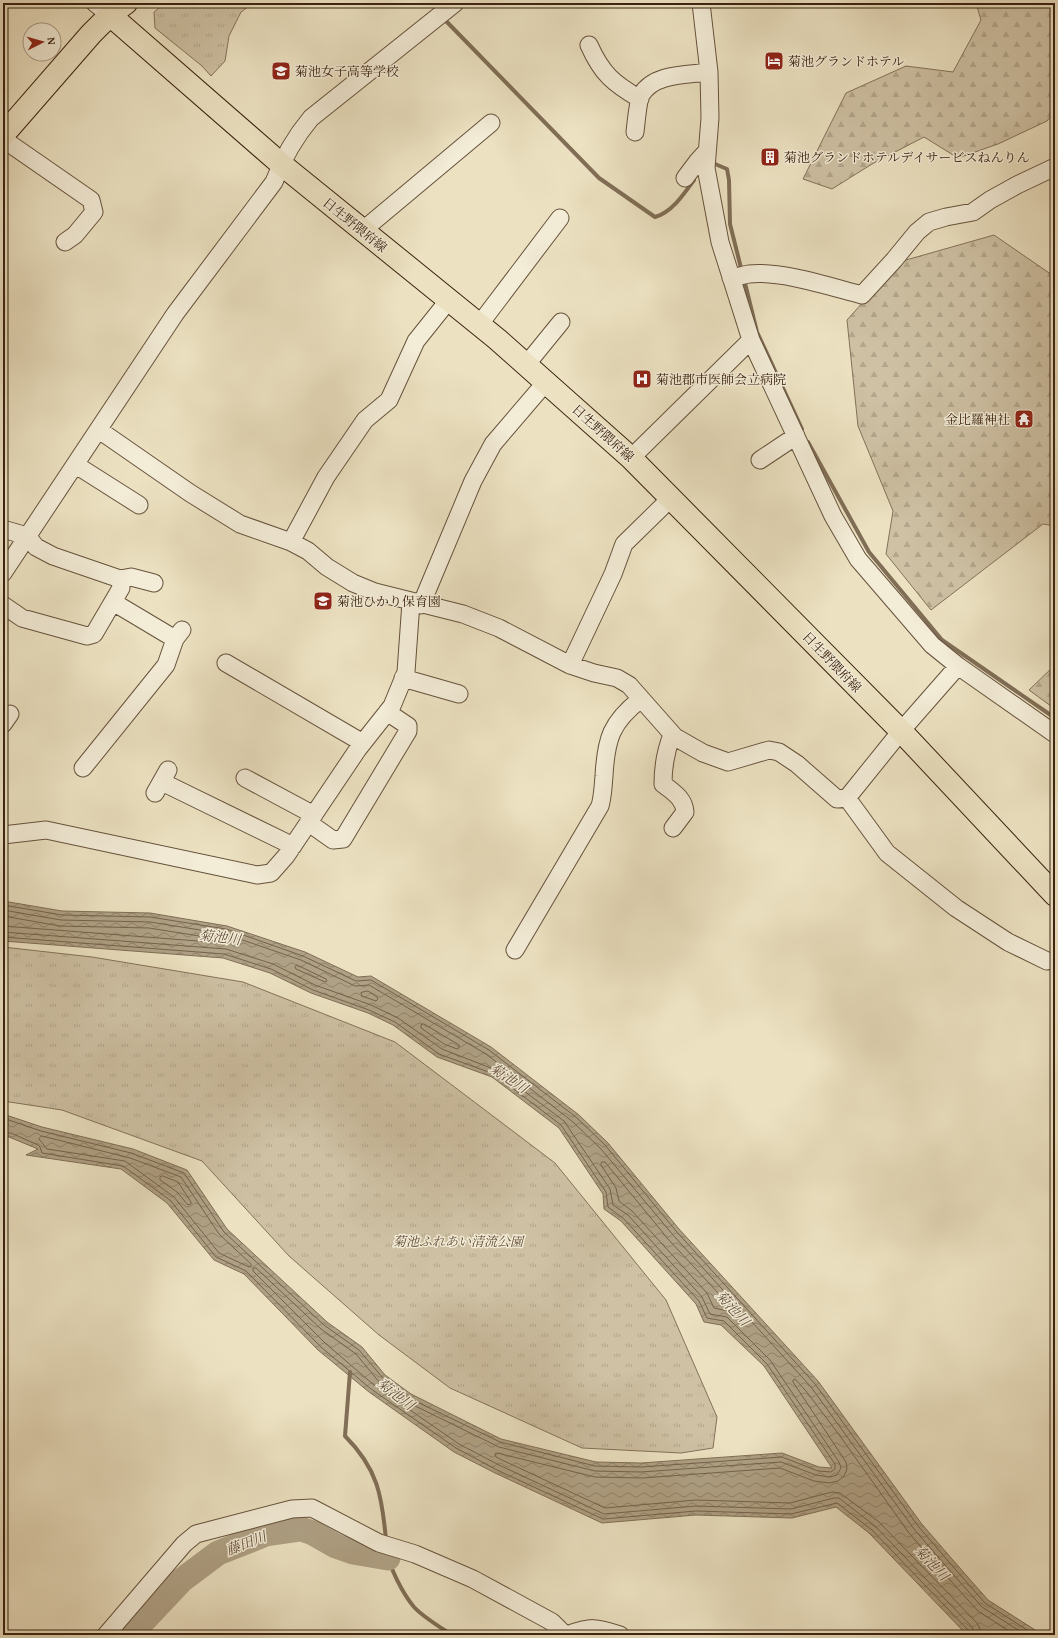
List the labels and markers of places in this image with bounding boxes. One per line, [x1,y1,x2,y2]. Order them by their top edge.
hotel icon: 菊池グランドホテル [763,50,785,72]
place label: 菊池グランドホテル [788,52,904,71]
school or university icon: 菊池女子高等学校 [270,60,292,82]
place label: 菊池女子高等学校 [295,62,399,81]
building icon: 菊池グランドホテルデイサービスねんりん [759,146,781,168]
place label: 菊池グランドホテルデイサービスねんりん [784,148,1029,167]
hospital icon: 菊池郡市医師会立病院 [631,368,653,390]
place label: 菊池郡市医師会立病院 [656,370,786,389]
temple icon: 金比羅神社 [1013,408,1035,430]
place label: 金比羅神社 [945,410,1010,429]
school or university icon: 菊池ひかり保育園 [312,590,334,612]
place label: 菊池ひかり保育園 [337,592,441,611]

